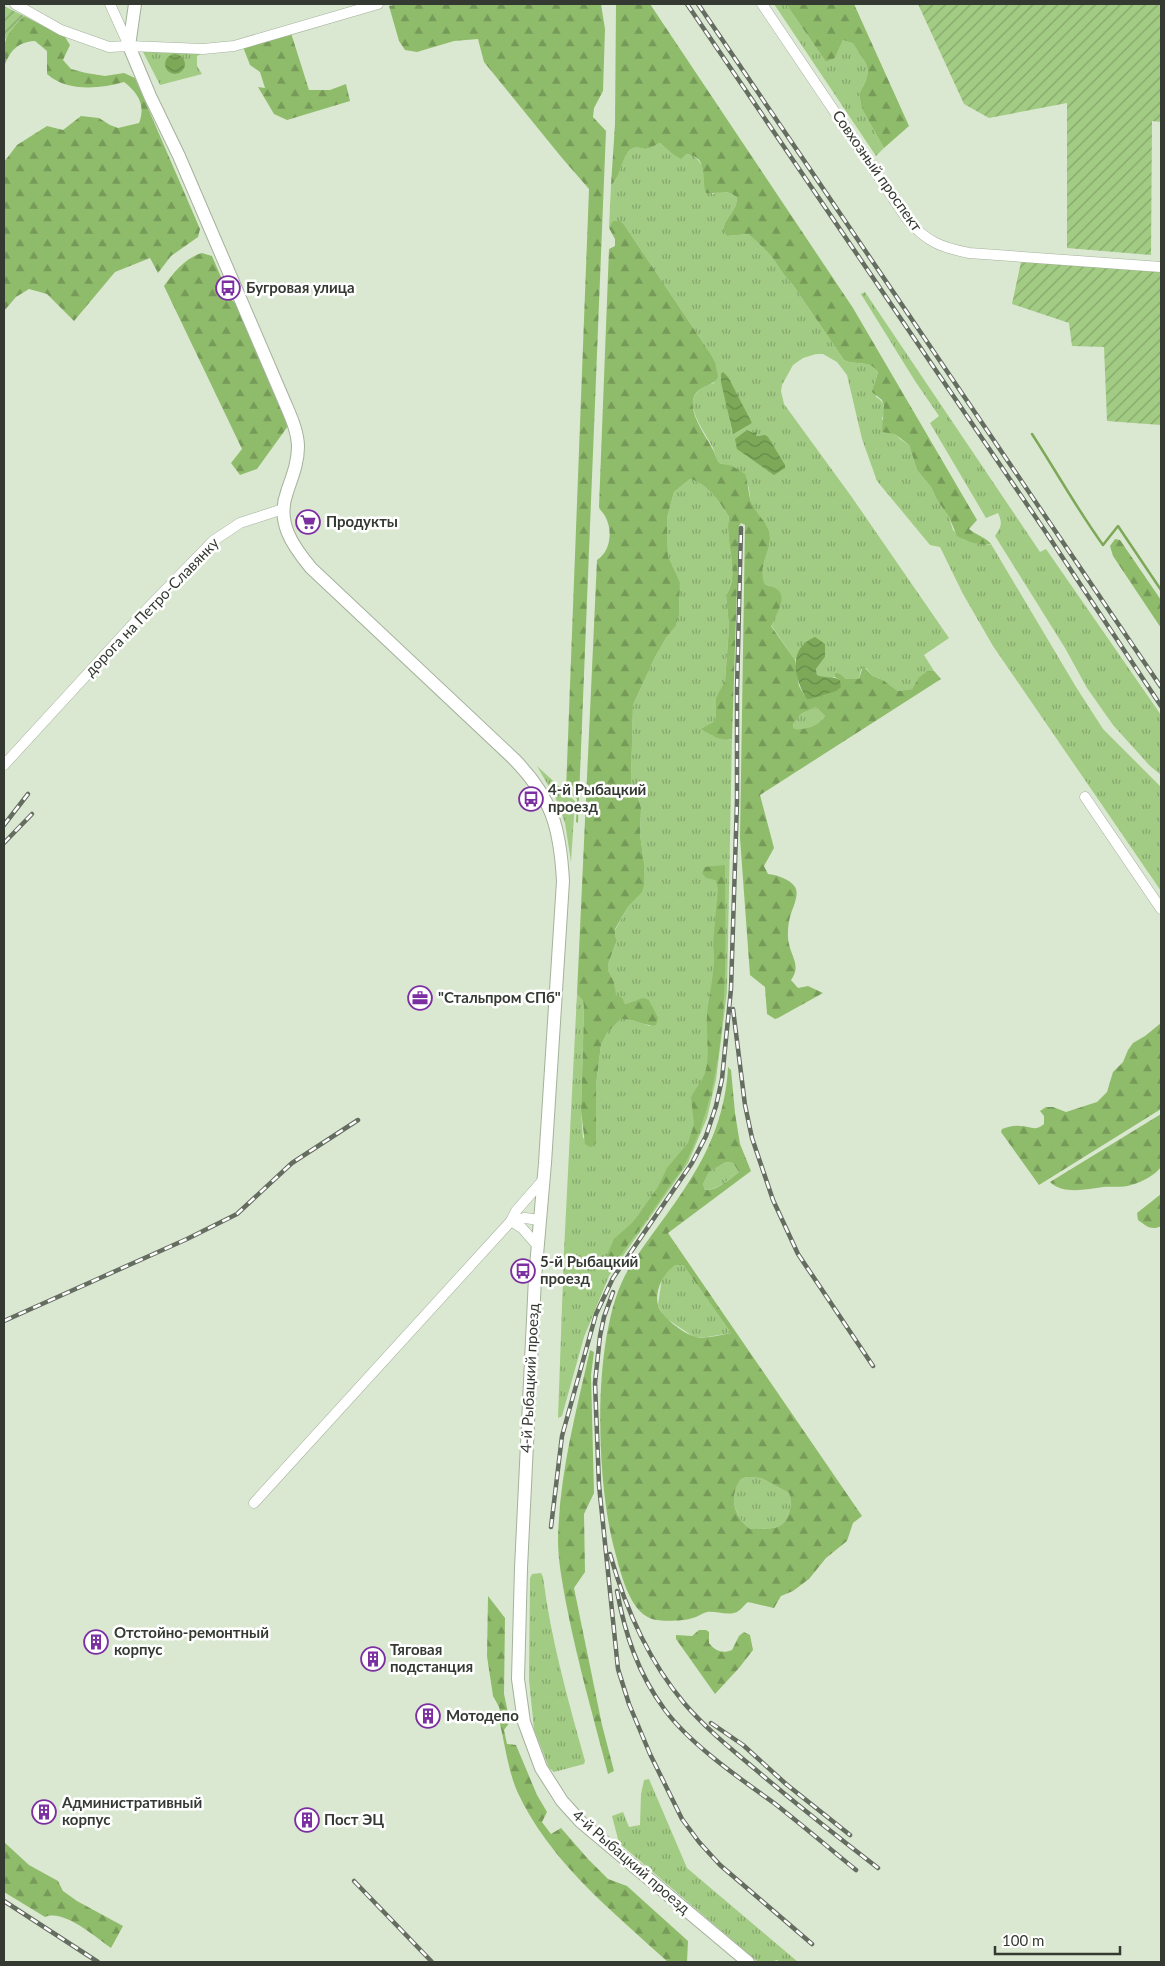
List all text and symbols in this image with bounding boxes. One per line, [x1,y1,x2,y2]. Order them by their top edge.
street label: Совхозный проспект [829,106,927,235]
bus stop icon: Бугровая улица [215,275,241,301]
place label: Бугровая улица [246,278,355,296]
supermarket icon: Продукты [295,509,321,535]
place label: Продукты [326,512,398,530]
street label: дорога на Петро-Славянку [80,533,222,679]
place label: 4-й Рыбацкий проезд [548,780,646,815]
bus stop icon: 4-й Рыбацкий проезд [518,786,544,812]
office icon: "Стальпром СПб" [407,985,433,1011]
place label: "Стальпром СПб" [438,988,561,1006]
place label: 5-й Рыбацкий проезд [540,1252,638,1287]
bus stop icon: 5-й Рыбацкий проезд [510,1258,536,1284]
street label: 4-й Рыбацкий проезд [516,1303,542,1453]
place label: Отстойно-ремонтный корпус [114,1623,269,1658]
building icon: Отстойно-ремонтный корпус [83,1629,109,1655]
place label: Тяговая подстанция [390,1640,473,1675]
building icon: Тяговая подстанция [360,1646,386,1672]
building icon: Мотодепо [415,1703,441,1729]
place label: Мотодепо [446,1706,519,1724]
place label: Административный корпус [61,1793,202,1828]
building icon: Административный корпус [31,1799,57,1825]
street label: 4-й Рыбацкий проезд [569,1805,694,1917]
building icon: Пост ЭЦ [294,1807,320,1833]
place label: Пост ЭЦ [324,1810,384,1828]
scale bar [995,1924,1120,1956]
text: 100 m [1002,1931,1044,1949]

